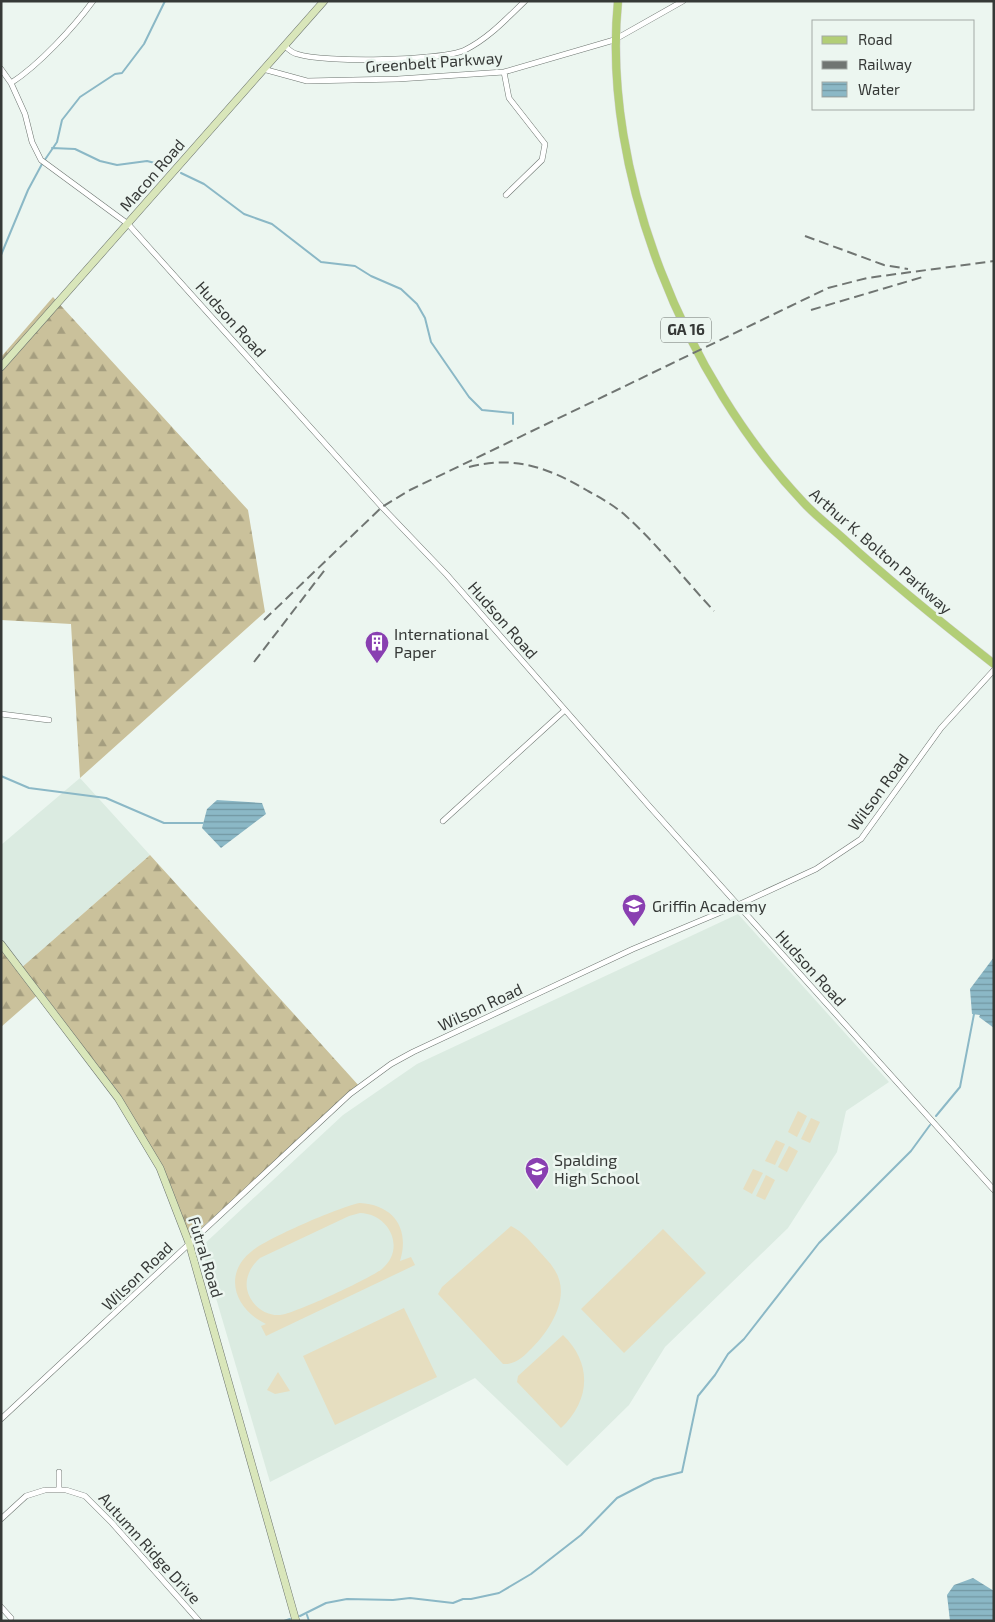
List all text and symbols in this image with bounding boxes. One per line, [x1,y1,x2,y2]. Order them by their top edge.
legend [812,20,975,110]
text: Road [858,30,893,48]
street label: Greenbelt Parkway [365,47,504,76]
text: Railway [858,55,912,73]
text: Water [858,80,900,98]
street label: Macon Road [115,135,188,215]
street label: Hudson Road [192,277,271,361]
road number: GA 16 [661,318,711,342]
street label: Arthur K. Bolton Parkway [806,484,957,618]
street label: Hudson Road [465,577,542,662]
place label: International Paper [394,624,489,661]
building icon: International Paper [364,630,390,664]
street label: Wilson Road [843,749,912,834]
school or university icon: Griffin Academy [621,893,647,927]
place label: Griffin Academy [652,896,767,915]
street label: Hudson Road [772,926,851,1010]
street label: Wilson Road [435,979,525,1034]
place label: Spalding High School [554,1150,640,1187]
school or university icon: Spalding High School [524,1156,550,1190]
street label: Futral Road [185,1214,228,1300]
street label: Wilson Road [97,1237,176,1314]
street label: Autumn Ridge Drive [95,1488,205,1607]

